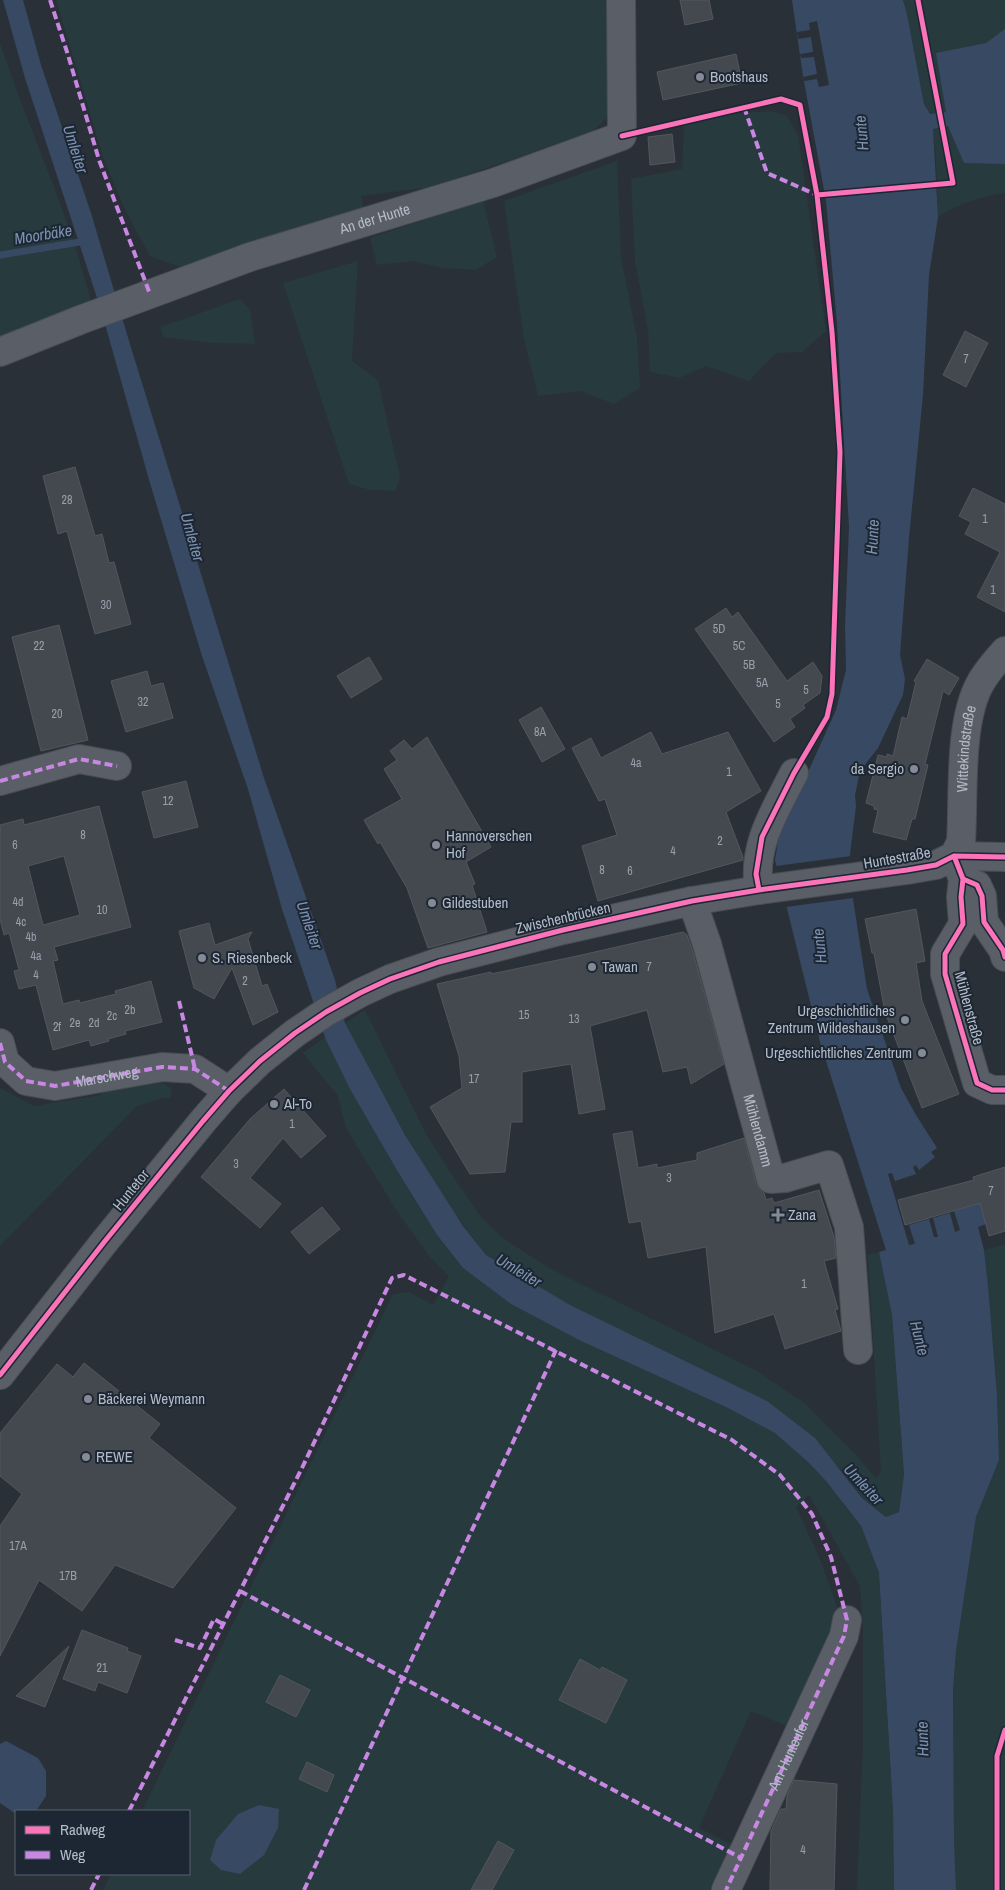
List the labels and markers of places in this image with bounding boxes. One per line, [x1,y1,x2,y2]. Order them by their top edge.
place label: Bootshaus [710,66,768,87]
marker: Bootshaus [694,71,706,83]
place label: da Sergio [851,758,904,779]
marker: da Sergio [908,763,920,775]
place label: Hannoverschen Hof [446,825,532,863]
marker: Hannoverschen Hof [430,839,442,851]
place label: Gildestuben [442,892,508,913]
marker: Gildestuben [426,897,438,909]
place label: S. Riesenbeck [212,947,293,968]
marker: S. Riesenbeck [196,952,208,964]
place label: Tawan [602,956,638,977]
marker: Tawan [586,961,598,973]
place label: Urgeschichtliches Zentrum Wildeshausen [768,1000,895,1038]
marker: Urgeschichtliches Zentrum Wildeshausen [899,1014,911,1026]
place label: Urgeschichtliches Zentrum [765,1042,912,1063]
marker: Urgeschichtliches Zentrum [916,1047,928,1059]
place label: Al-To [283,1093,312,1114]
marker: Al-To [268,1098,280,1110]
place label: Zana [788,1204,816,1225]
marker: Zana [772,1209,784,1221]
place label: Bäckerei Weymann [98,1388,205,1409]
marker: Bäckerei Weymann [82,1393,94,1405]
place label: REWE [96,1446,133,1467]
marker: REWE [80,1451,92,1463]

